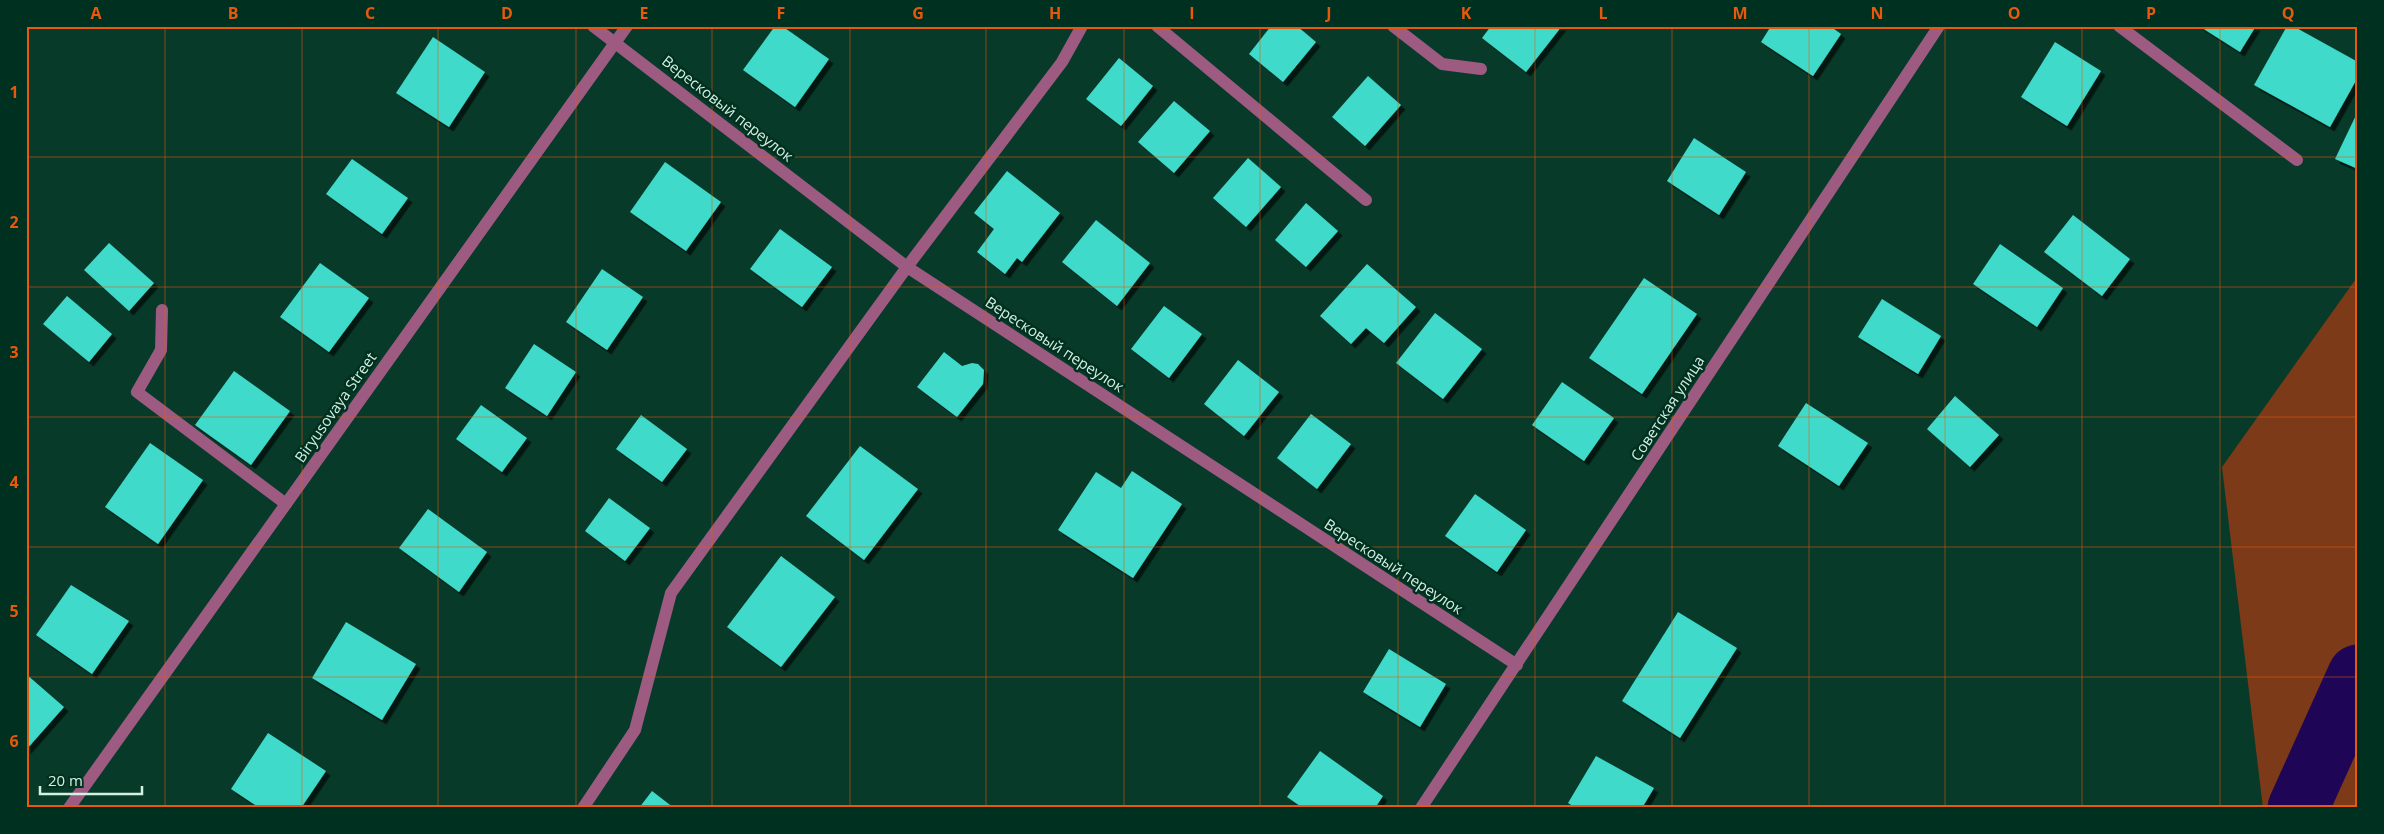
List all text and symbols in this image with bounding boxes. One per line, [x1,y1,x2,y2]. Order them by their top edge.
text: A [90,2,102,24]
text: B [228,2,238,24]
text: C [365,2,375,24]
text: D [501,2,513,24]
text: E [640,2,649,24]
text: F [777,2,785,24]
text: G [912,2,924,24]
text: H [1049,2,1061,24]
text: I [1189,2,1195,24]
text: J [1324,2,1332,24]
text: K [1461,2,1472,24]
text: L [1598,2,1608,24]
text: M [1732,2,1748,24]
text: N [1870,2,1884,24]
text: O [2008,2,2020,24]
text: P [2146,2,2156,24]
text: Q [2282,2,2294,24]
street label: Вересковый переулок [658,50,798,166]
text: 1 [9,81,19,103]
text: 2 [9,211,19,233]
street label: Вересковый переулок [982,292,1128,396]
text: 3 [9,341,19,363]
street label: Biryusovaya Street [290,348,380,466]
street label: Советская улица [1626,352,1708,464]
text: 4 [9,471,19,493]
street label: Вересковый переулок [1321,514,1467,618]
text: 5 [9,600,19,622]
text: 6 [9,730,19,752]
scale bar [40,764,142,796]
text: 20 m [48,770,83,790]

